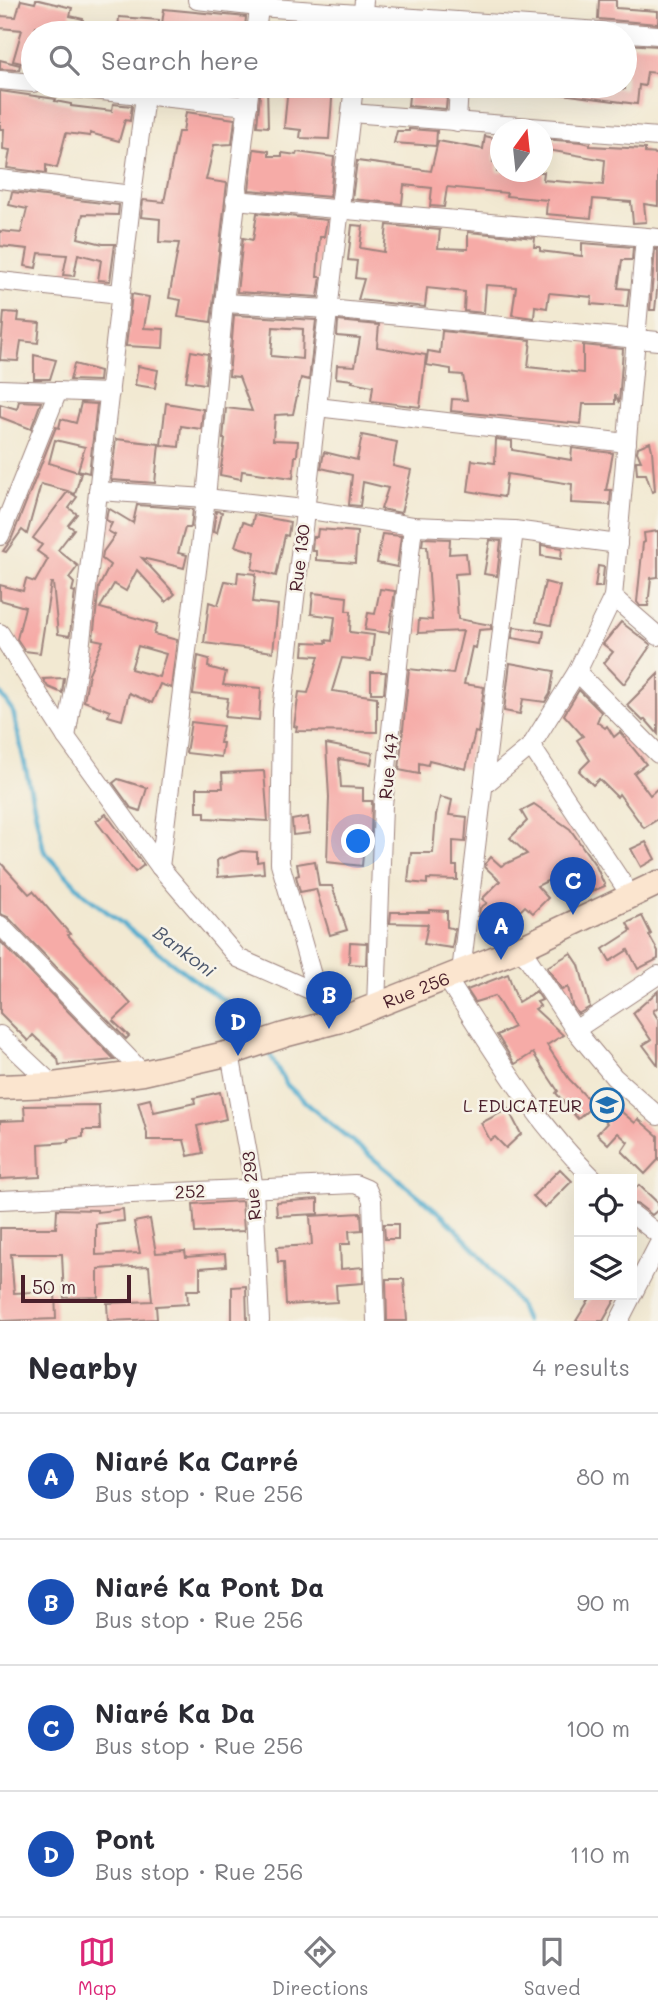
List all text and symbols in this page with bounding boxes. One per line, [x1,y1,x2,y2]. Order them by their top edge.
search box [21,21,637,98]
icon: search [45,41,83,79]
text: Search here [101,43,259,77]
north arrow [490,119,553,182]
street label: Rue 130 [283,523,315,593]
street label: Rue 147 [373,731,403,801]
your location [341,824,375,858]
pin: C [550,857,596,915]
pin: A [478,902,524,960]
water label: Bankoni [149,919,221,983]
street label: Rue 256 [379,966,453,1014]
pin: B [306,971,352,1029]
pin: D [215,998,261,1056]
school or university icon: L EDUCATEUR [588,1086,626,1124]
place label: L EDUCATEUR [463,1093,582,1117]
street label: Rue 293 [235,1150,267,1222]
map controls [574,1174,637,1300]
button: locate [574,1174,637,1237]
street label: 252 [174,1178,206,1204]
button: layers [574,1237,637,1300]
scale bar [21,1272,131,1304]
text: 50 m [32,1274,76,1299]
text: Nearby [28,1347,138,1387]
text: 4 results [533,1352,630,1382]
text: Niaré Ka Carré [95,1444,298,1478]
text: A [43,1461,59,1491]
text: 80 m [576,1461,630,1491]
text: Bus stop · Rue 256 [95,1478,303,1508]
text: Niaré Ka Pont Da [95,1570,324,1604]
text: B [43,1587,59,1617]
text: 90 m [577,1587,630,1617]
text: Bus stop · Rue 256 [95,1604,303,1634]
text: Niaré Ka Da [95,1696,255,1730]
text: C [42,1713,60,1743]
text: 100 m [566,1713,630,1743]
text: Bus stop · Rue 256 [95,1730,303,1760]
text: Pont [95,1822,155,1856]
text: D [43,1839,59,1869]
text: 110 m [570,1839,630,1869]
text: Bus stop · Rue 256 [95,1856,303,1886]
tab: Map [78,1933,116,2000]
tab: Directions [272,1933,368,2000]
tab: Saved [524,1933,580,2000]

